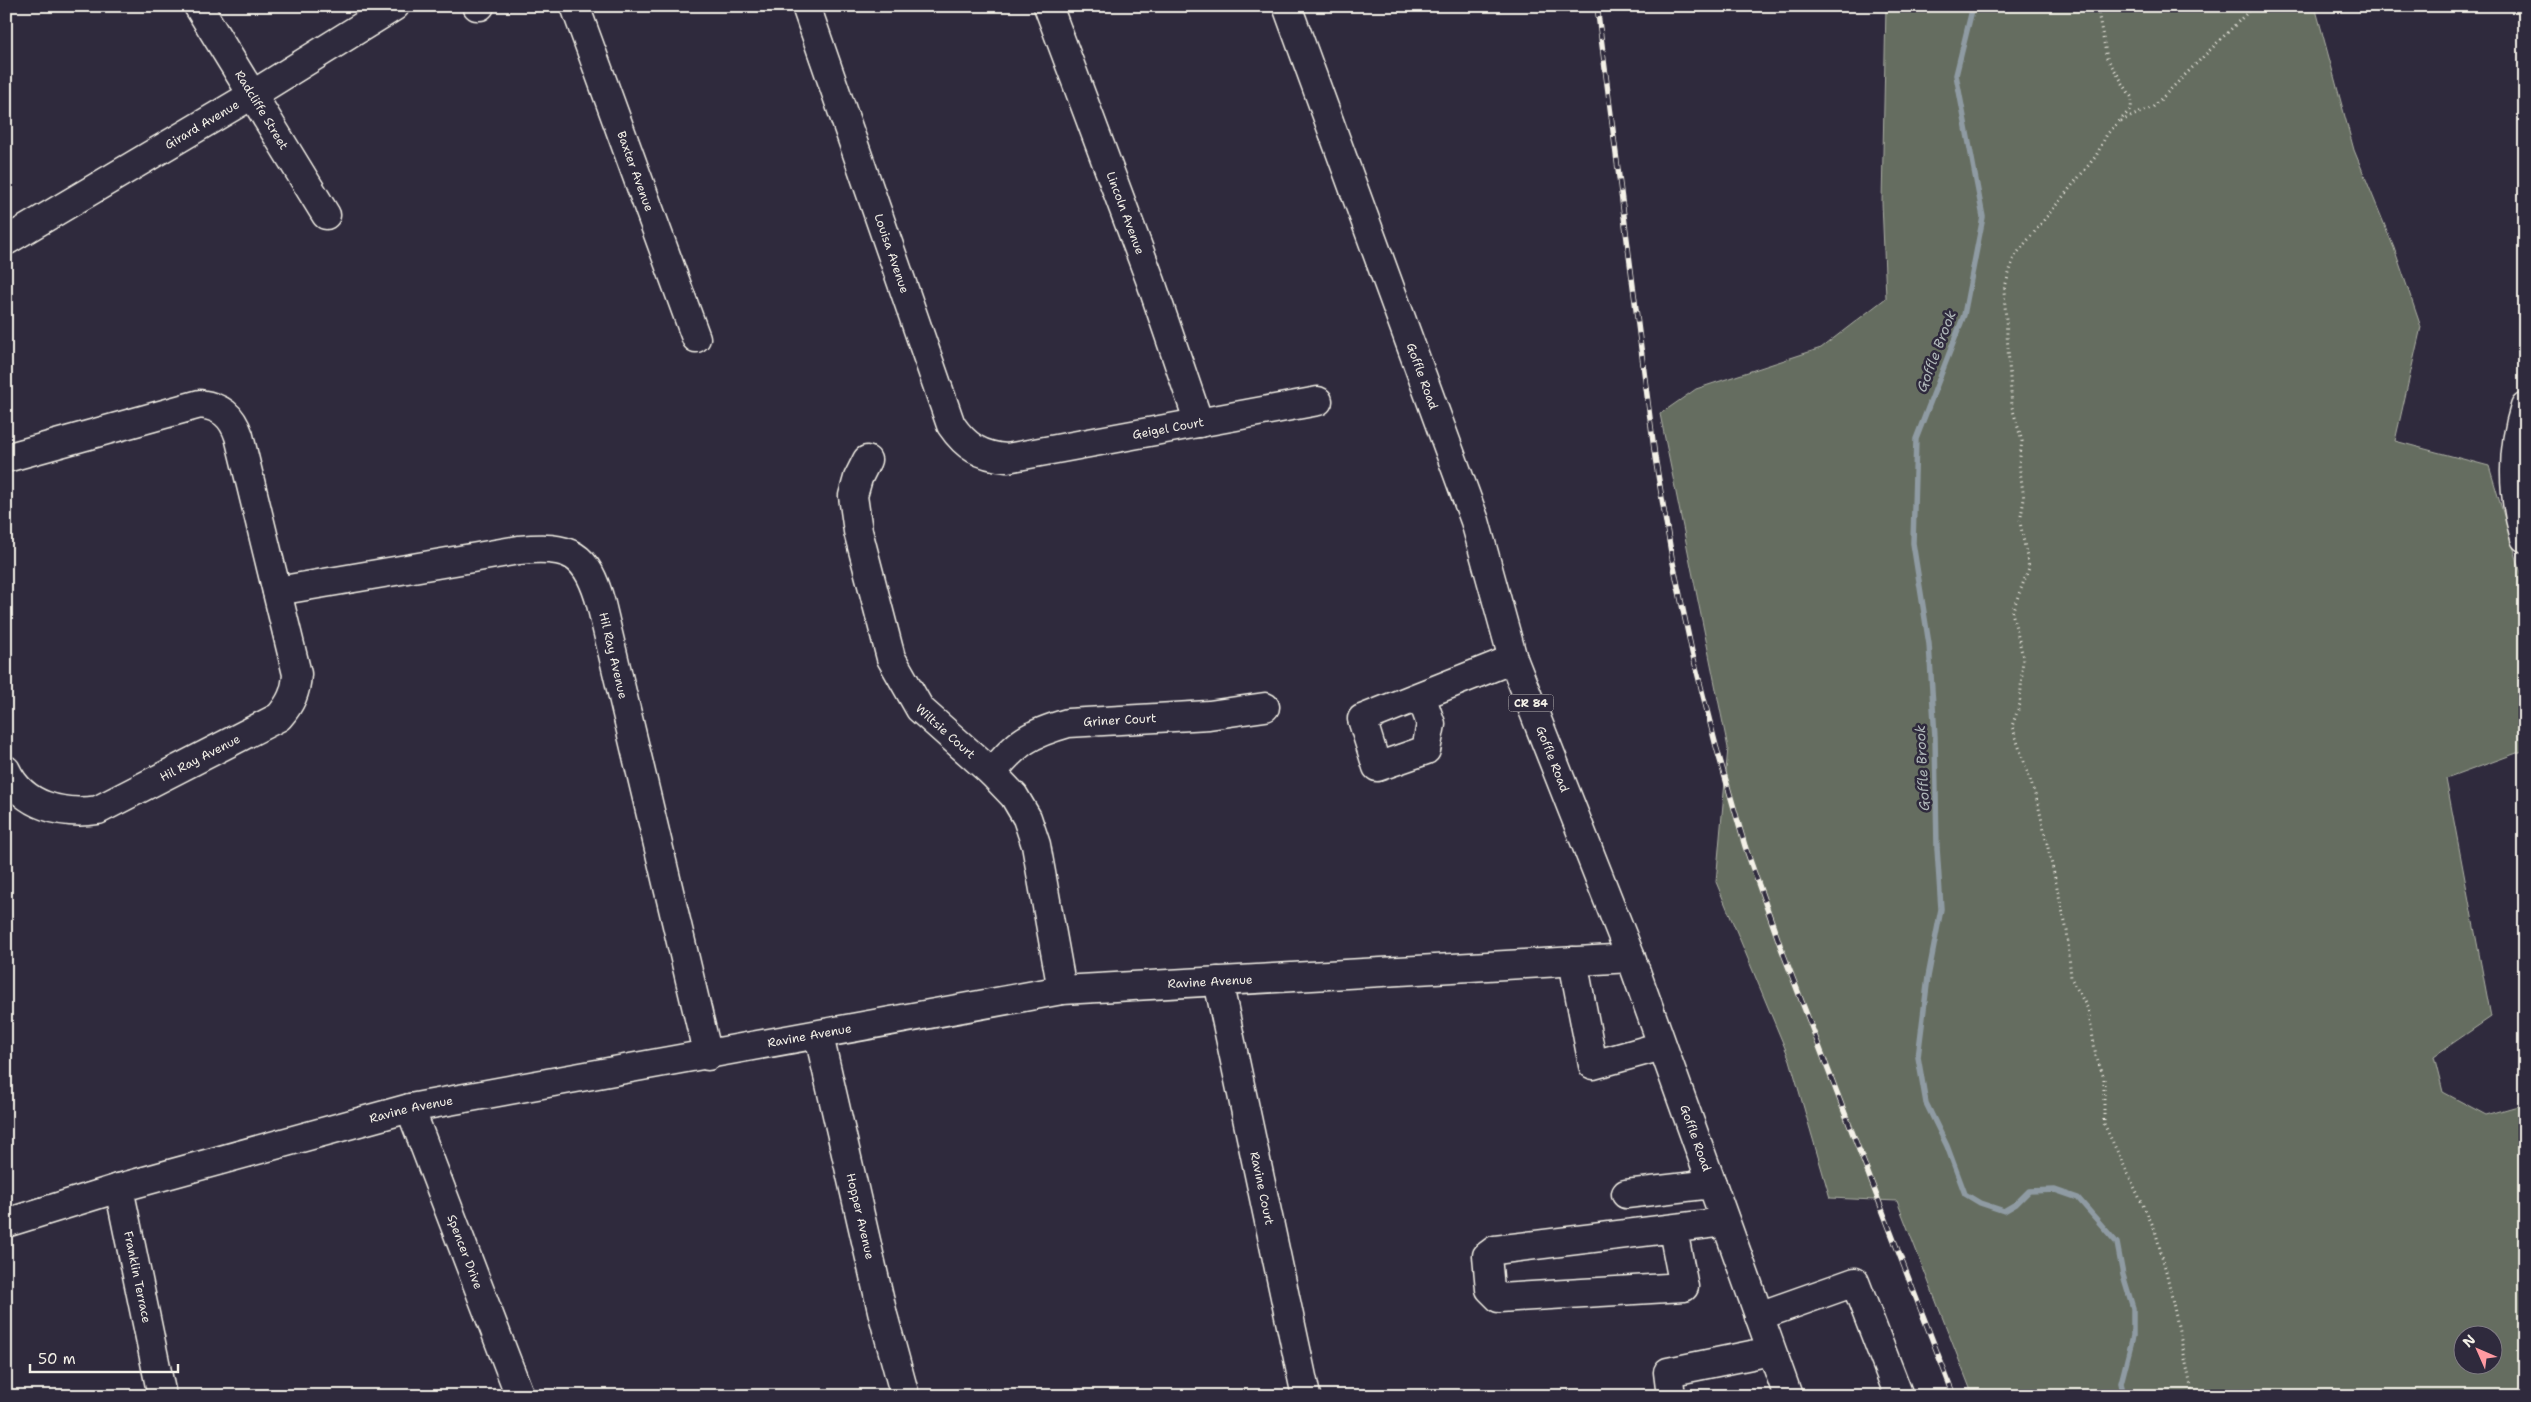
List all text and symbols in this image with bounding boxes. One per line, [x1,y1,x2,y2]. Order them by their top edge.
street label: Radcliffe Street [231,67,292,153]
street label: Girard Avenue [162,96,242,153]
street label: Baxter Avenue [613,129,657,214]
street label: Lincoln Avenue [1103,169,1148,257]
street label: Louisa Avenue [871,212,913,296]
water label: Goffle Brook [1912,308,1960,394]
street label: Goffle Road [1403,341,1442,412]
street label: Geigel Court [1131,414,1205,443]
street label: Hil Ray Avenue [595,611,631,701]
road number: CR 84 [1508,694,1554,711]
street label: Wiltsie Court [912,701,979,762]
street label: Griner Court [1083,710,1157,730]
street label: Goffle Road [1532,724,1573,795]
water label: Goffle Brook [1911,725,1933,811]
street label: Hil Ray Avenue [157,731,243,785]
street label: Ravine Avenue [1167,971,1253,992]
street label: Ravine Avenue [766,1020,853,1051]
street label: Ravine Avenue [368,1092,454,1127]
street label: Goffle Road [1676,1102,1715,1174]
street label: Ravine Court [1246,1150,1278,1227]
street label: Hopper Avenue [843,1172,878,1261]
street label: Spencer Drive [443,1212,487,1292]
street label: Franklin Terrace [120,1230,155,1325]
north arrow [2454,1324,2504,1374]
text: N [2459,1331,2479,1351]
scale bar [30,1342,178,1374]
text: 50 m [38,1349,76,1369]

